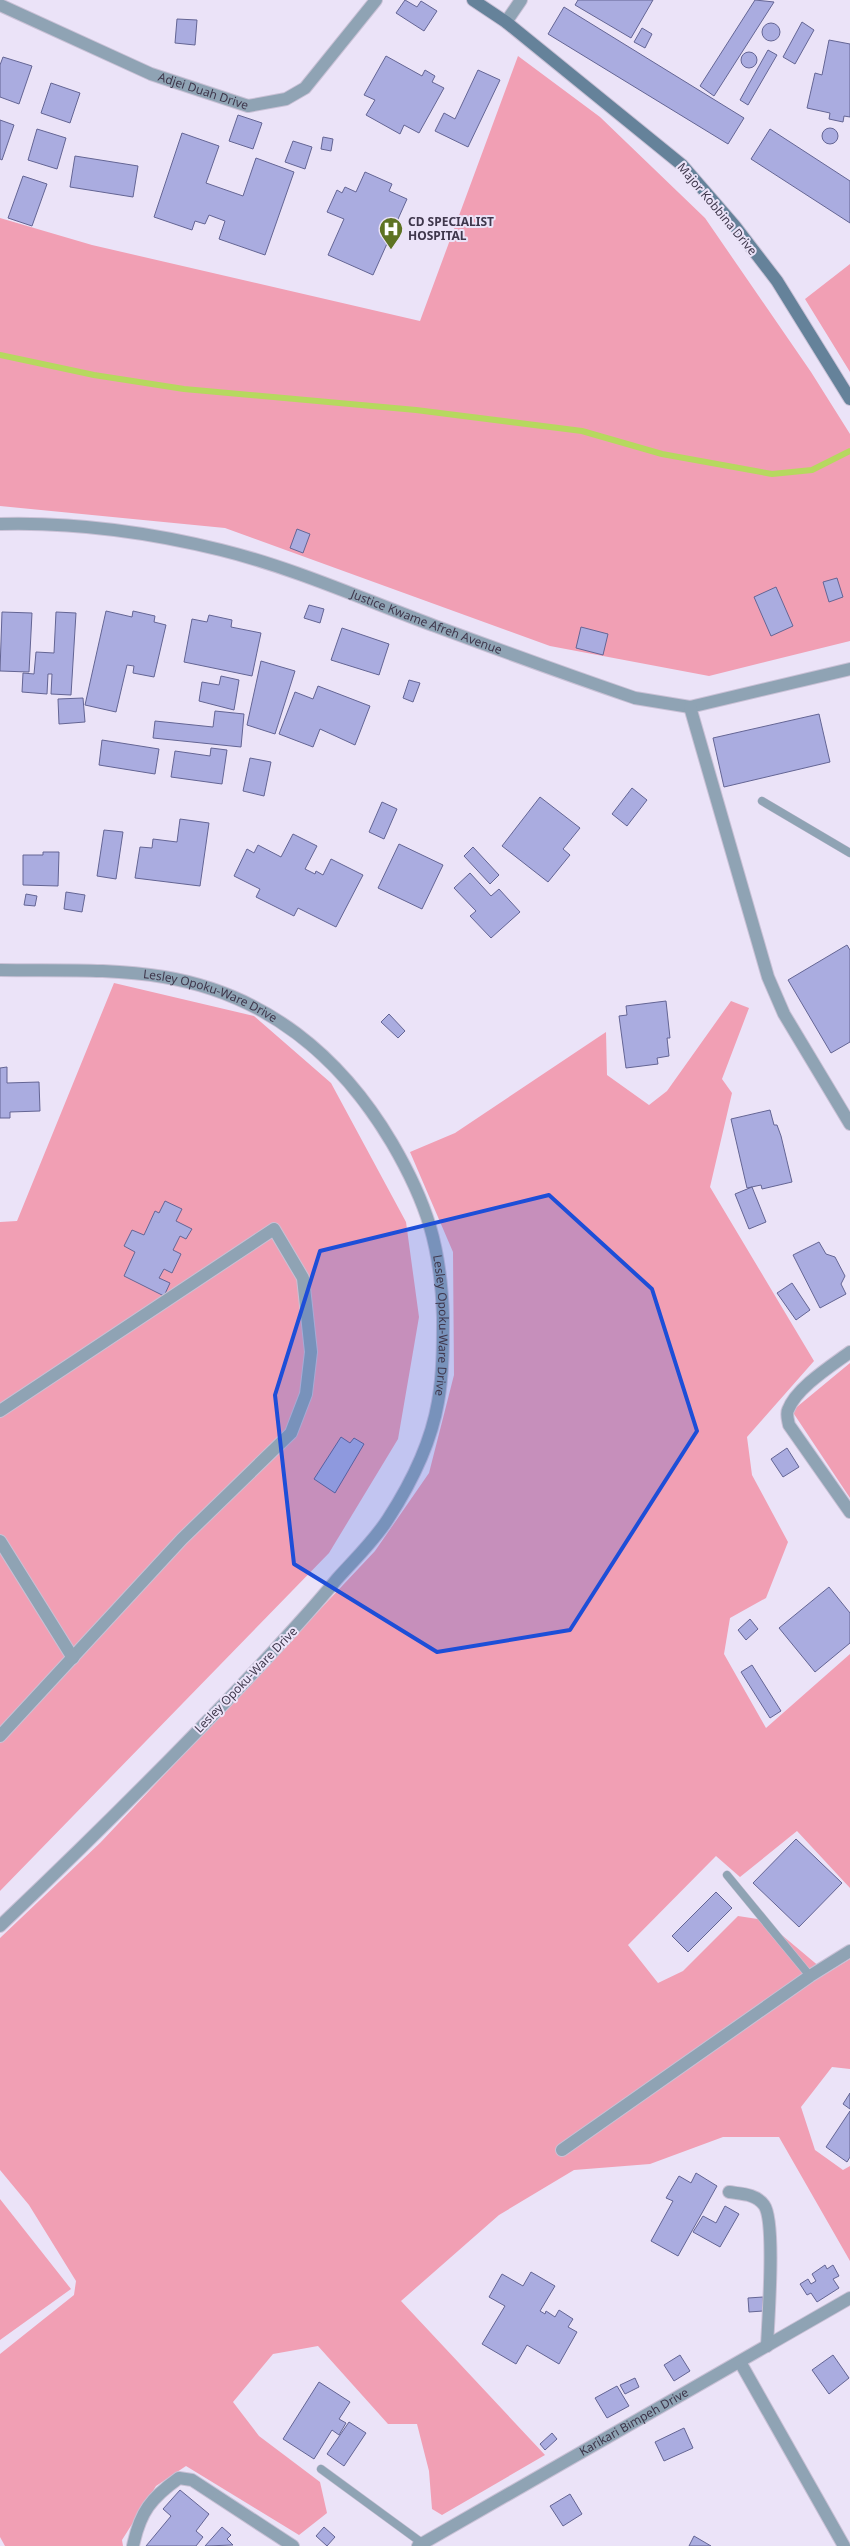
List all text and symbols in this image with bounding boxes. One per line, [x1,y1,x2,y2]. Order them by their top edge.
street label: Adjei Duah Drive [156,68,251,114]
street label: Major Kobbina Drive [674,159,761,259]
place label: CD SPECIALIST HOSPITAL [408,213,494,244]
hospital icon: CD SPECIALIST HOSPITAL [378,216,404,250]
street label: Justice Kwame Afreh Avenue [348,585,505,658]
street label: Lesley Opoku-Ware Drive [142,965,281,1026]
street label: Lesley Opoku-Ware Drive [429,1253,452,1397]
street label: Lesley Opoku-Ware Drive [190,1623,301,1736]
street label: Karikari Bimpeh Drive [576,2383,692,2460]

